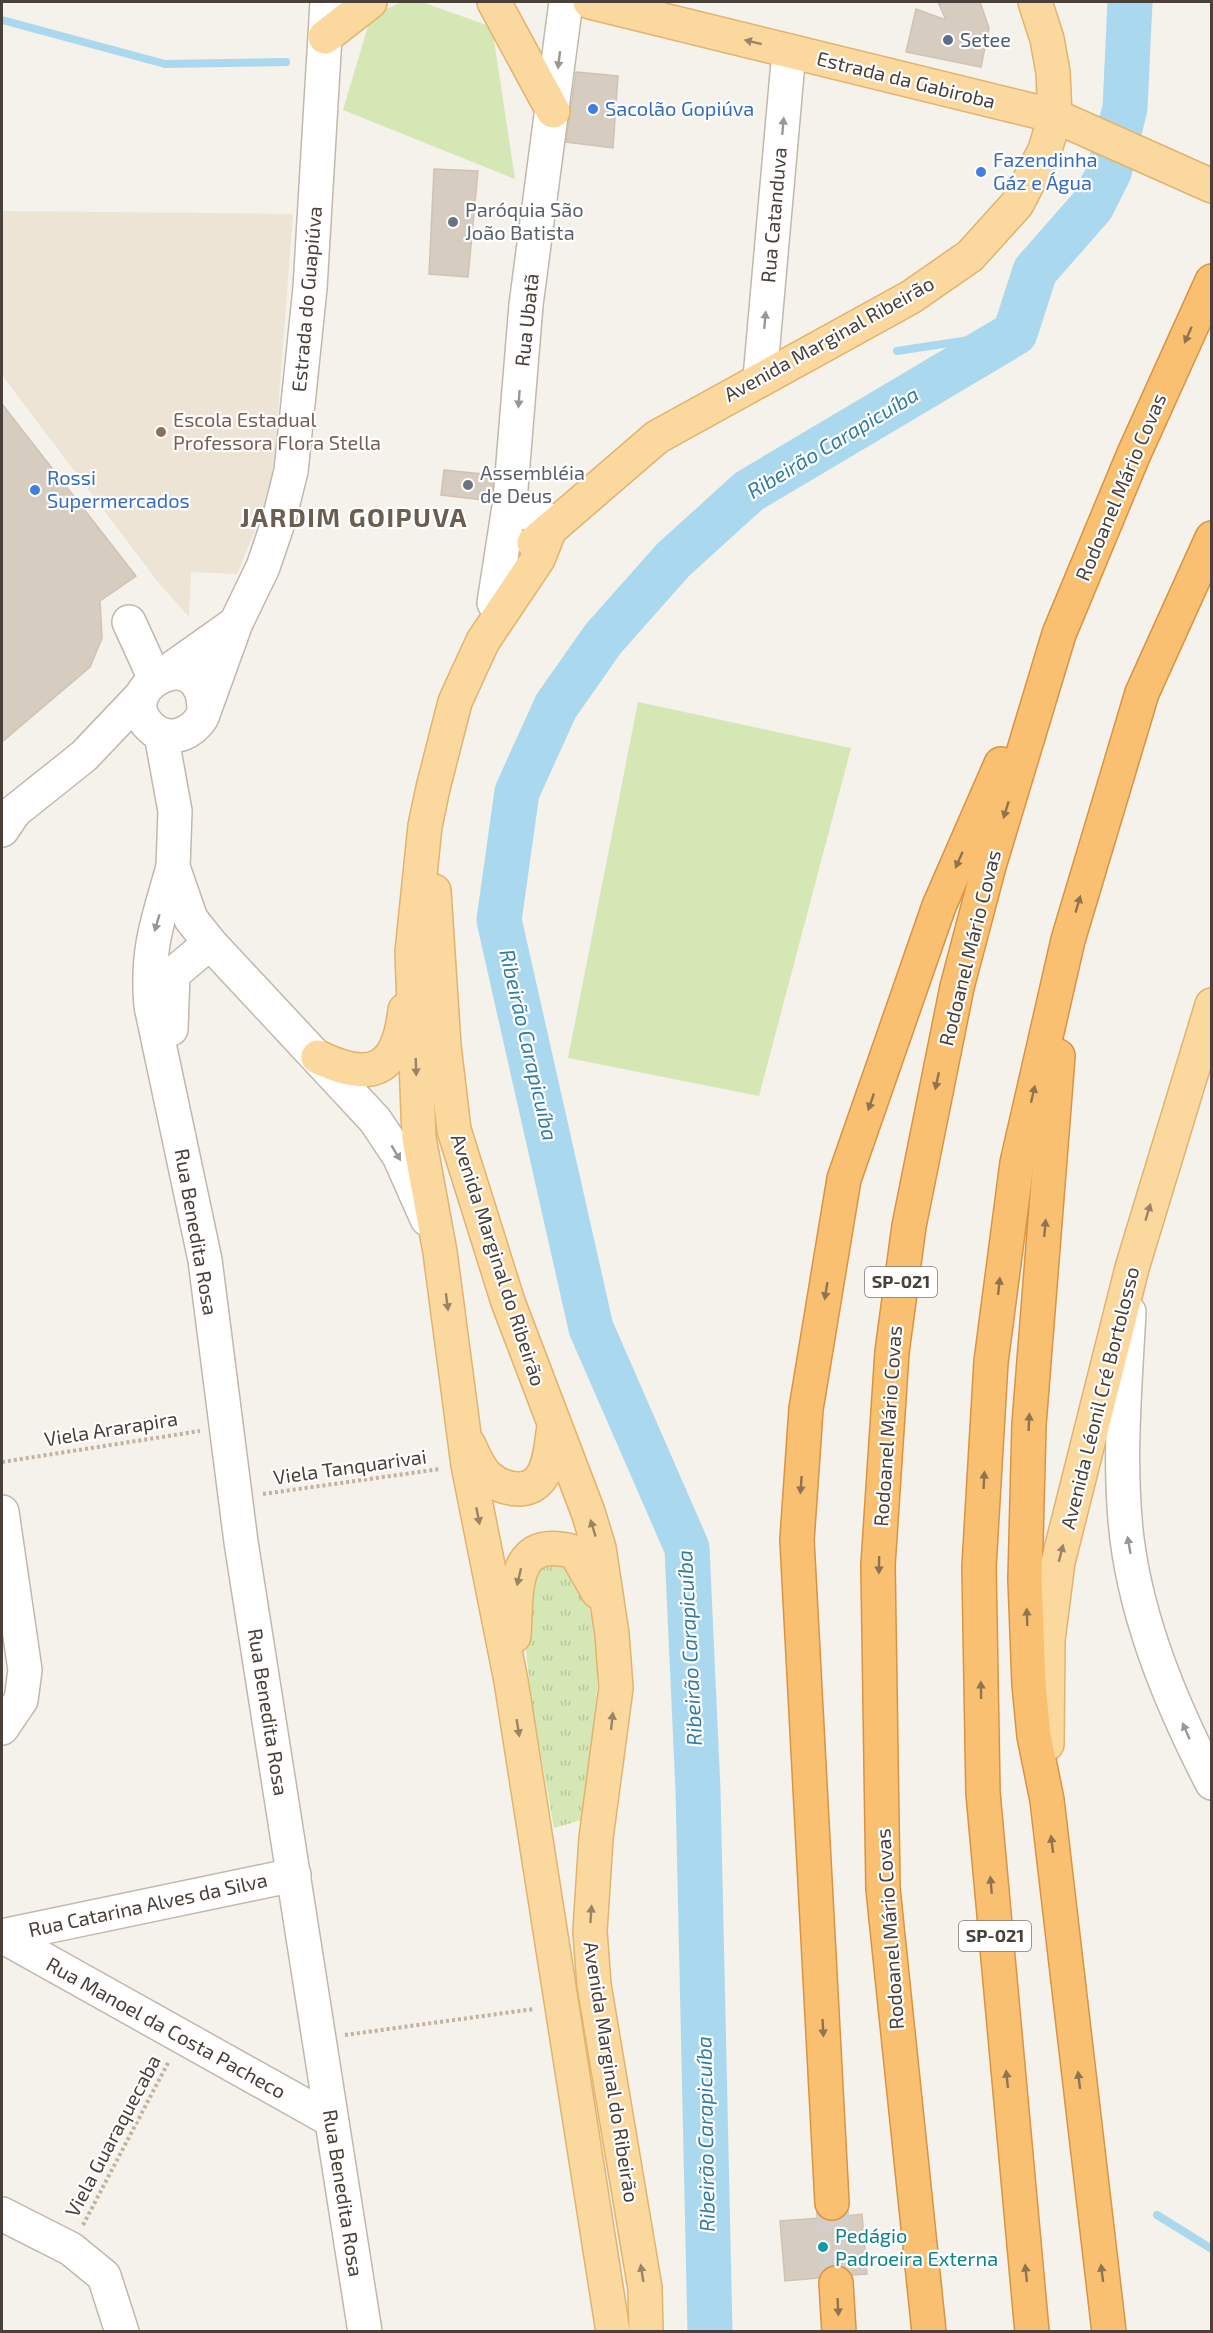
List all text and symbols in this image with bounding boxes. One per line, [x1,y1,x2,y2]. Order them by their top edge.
place label: Setee [960,27,1011,51]
marker: Setee [941,33,955,47]
one-way arrow [744,37,763,47]
street label: Estrada da Gabiroba [814,45,998,113]
one-way arrow [555,50,564,69]
place label: Sacolão Gopiúva [605,96,754,120]
marker: Sacolão Gopiúva [586,102,600,116]
one-way arrow [778,116,787,135]
street label: Rua Catanduva [755,146,791,284]
place label: Fazendinha Gáz e Água [993,147,1097,194]
marker: Fazendinha Gáz e Água [974,165,988,179]
place label: Paróquia São João Batista [465,197,584,244]
street label: Estrada do Guapiúva [286,205,326,393]
marker: Paróquia São João Batista [446,215,460,229]
street label: Avenida Marginal Ribeirão [719,270,938,406]
street label: Rua Ubatã [509,272,543,368]
one-way arrow [760,311,770,330]
one-way arrow [1183,326,1192,343]
water label: Ribeirão Carapicuíba [742,381,923,503]
street label: Rodoanel Mário Covas [1070,389,1170,584]
one-way arrow [515,390,524,409]
place label: Escola Estadual Professora Flora Stella [173,407,381,454]
marker: Escola Estadual Professora Flora Stella [154,425,168,439]
place label: Assembléia de Deus [480,460,585,507]
place label: Rossi Supermercados [47,465,190,512]
marker: Assembléia de Deus [461,478,475,492]
marker: Rossi Supermercados [28,483,42,497]
district label: JARDIM GOIPUVA [240,501,468,532]
one-way arrow [1001,801,1010,819]
street label: Rodoanel Mário Covas [933,847,1005,1048]
one-way arrow [953,851,963,869]
one-way arrow [1074,895,1083,913]
one-way arrow [152,914,161,932]
water label: Ribeirão Carapicuíba [495,946,564,1143]
one-way arrow [412,1058,421,1077]
one-way arrow [932,1071,941,1090]
one-way arrow [1028,1085,1038,1103]
one-way arrow [865,1094,875,1112]
street label: Avenida Marginal do Ribeirão [447,1130,551,1389]
one-way arrow [390,1145,401,1161]
street label: Rua Benedita Rosa [170,1147,223,1317]
one-way arrow [1144,1203,1153,1221]
one-way arrow [1040,1218,1049,1237]
street label: Avenida Léonil Cré Bortolosso [1055,1264,1143,1531]
road number: SP-021 [865,1267,937,1297]
one-way arrow [994,1276,1004,1295]
one-way arrow [821,1282,830,1301]
one-way arrow [442,1293,451,1312]
street label: Rodoanel Mário Covas [868,1325,906,1527]
street label: Viela Ararapira [42,1406,179,1450]
one-way arrow [1024,1413,1034,1432]
street label: Viela Tanquarivai [272,1443,428,1489]
one-way arrow [979,1471,989,1490]
one-way arrow [796,1475,806,1494]
one-way arrow [474,1506,483,1525]
one-way arrow [588,1519,597,1537]
one-way arrow [1124,1535,1133,1554]
one-way arrow [1056,1544,1066,1563]
water label: Ribeirão Carapicuíba [671,1550,706,1747]
one-way arrow [874,1556,883,1575]
one-way arrow [514,1568,524,1586]
one-way arrow [1022,1607,1031,1626]
street label: Rua Benedita Rosa [244,1627,294,1797]
one-way arrow [976,1681,986,1700]
one-way arrow [607,1711,617,1730]
one-way arrow [514,1718,523,1737]
one-way arrow [1181,1721,1191,1739]
street label: Rodoanel Mário Covas [870,1828,908,2030]
one-way arrow [1047,1835,1057,1854]
street label: Rua Catarina Alves da Silva [26,1867,269,1941]
one-way arrow [986,1875,996,1894]
one-way arrow [586,1905,596,1924]
road number: SP-021 [959,1921,1031,1951]
street label: Avenida Marginal do Ribeirão [579,1940,644,2204]
street label: Rua Manoel da Costa Pacheco [43,1951,290,2103]
one-way arrow [818,2018,827,2037]
water label: Ribeirão Carapicuíba [690,2036,719,2232]
street label: Viela Guaraquecaba [59,2050,165,2221]
one-way arrow [1002,2070,1012,2089]
one-way arrow [1075,2070,1084,2089]
street label: Rua Benedita Rosa [319,2108,369,2278]
place label: Pedágio Padroeira Externa [835,2223,998,2270]
marker: Pedágio Padroeira Externa [816,2240,830,2254]
one-way arrow [638,2264,647,2283]
one-way arrow [1021,2264,1031,2283]
one-way arrow [1097,2264,1107,2283]
one-way arrow [833,2298,842,2317]

